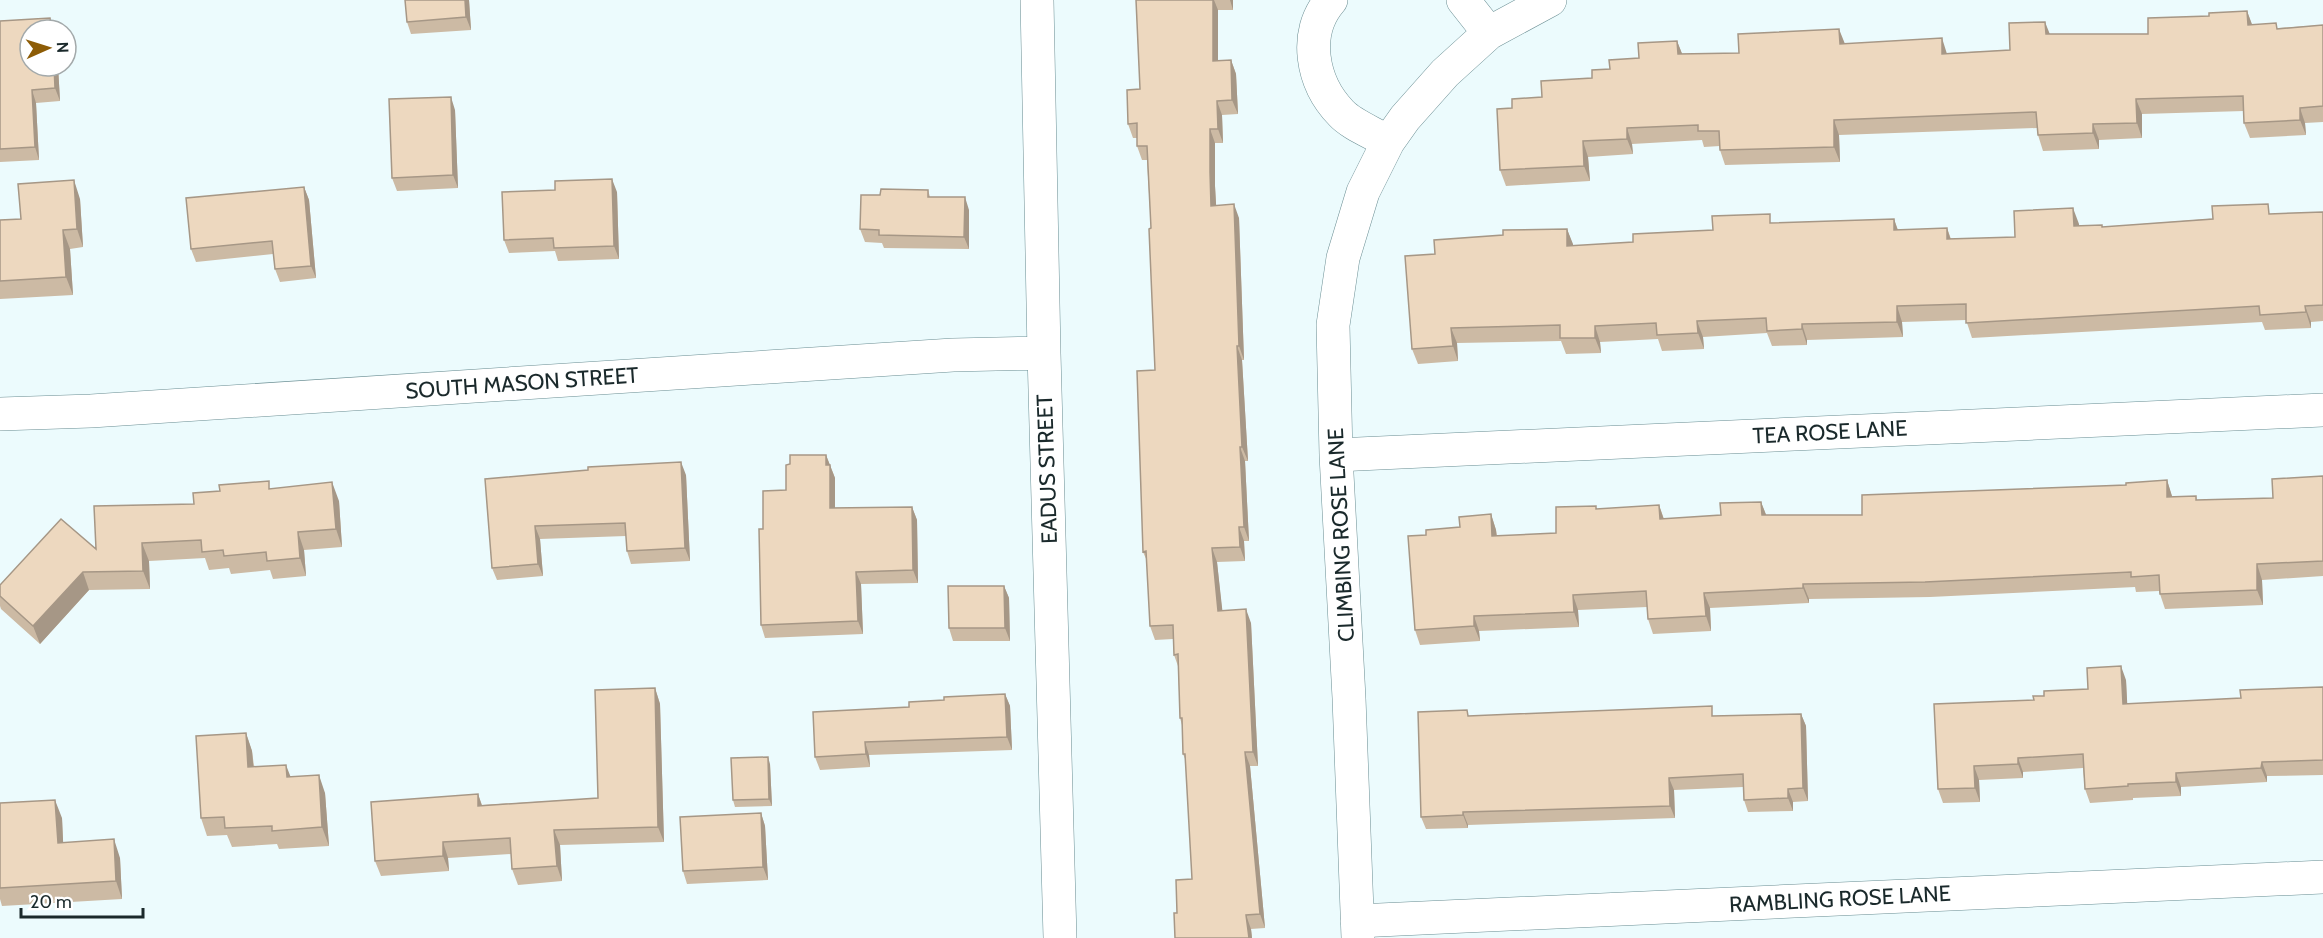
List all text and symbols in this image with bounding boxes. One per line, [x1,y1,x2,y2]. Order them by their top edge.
north arrow [18,18,78,78]
text: N [53,41,72,53]
street label: SOUTH MASON STREET [405,361,640,405]
street label: EADUS STREET [1031,394,1063,544]
street label: TEA ROSE LANE [1752,414,1908,450]
street label: CLIMBING ROSE LANE [1322,427,1360,643]
street label: RAMBLING ROSE LANE [1728,880,1952,918]
scale bar [21,881,142,919]
text: 20 m [30,891,72,913]

